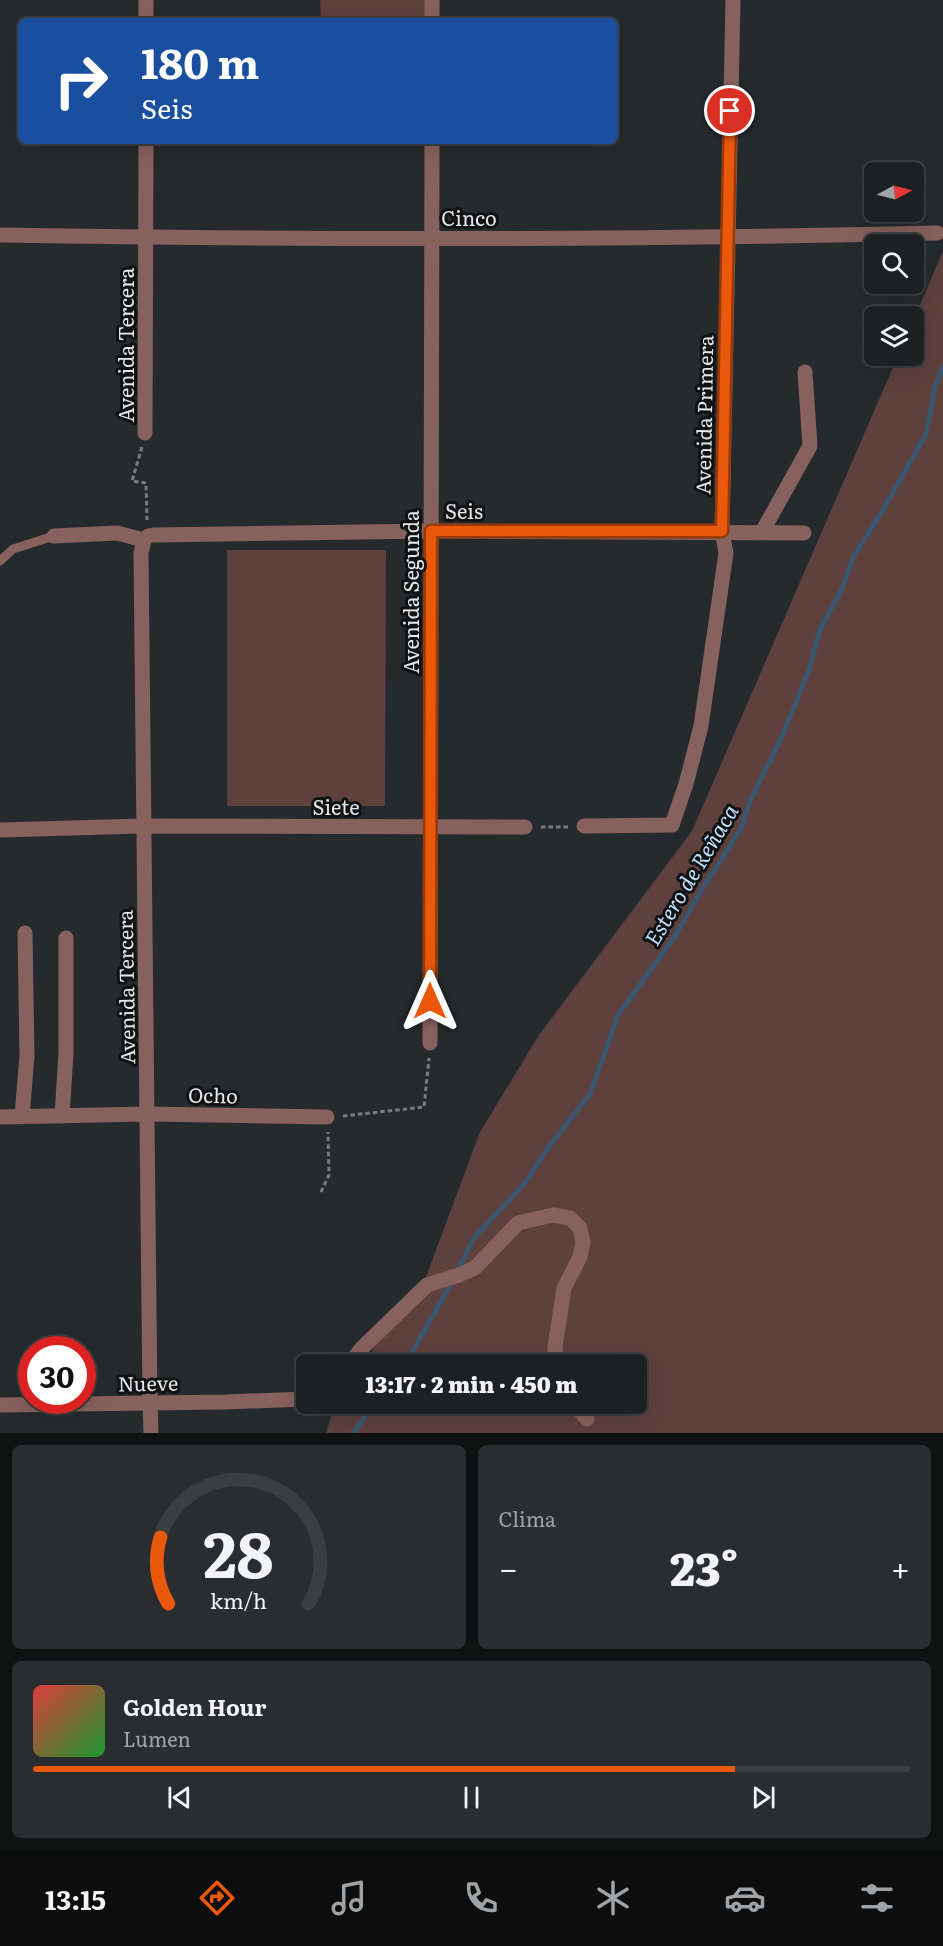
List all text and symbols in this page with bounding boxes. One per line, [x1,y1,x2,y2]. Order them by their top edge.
text: 180 m [141,30,259,92]
icon: right [42,42,120,120]
pin [704,85,755,136]
text: Seis [141,87,192,127]
icon: arrive [713,94,746,127]
north arrow [864,162,924,222]
map controls [864,162,924,366]
street label: Cinco [441,202,497,232]
button: search [864,234,924,294]
street label: Avenida Tercera [110,268,140,422]
button: layers [864,306,924,366]
street label: Avenida Primera [687,335,719,495]
street label: Seis [445,495,483,525]
street label: Avenida Segunda [395,510,425,674]
street label: Siete [312,791,360,821]
water label: Estero de Reñaca [636,798,744,950]
street label: Avenida Tercera [109,909,141,1064]
position arrow [398,969,462,1033]
street label: Ocho [188,1079,238,1109]
speed limit sign: 30 [18,1336,96,1414]
street label: Nueve [118,1366,178,1398]
text: 13:17 · 2 min · 450 m [366,1367,577,1400]
text: Clima [499,1503,556,1533]
text: 28 [204,1505,274,1597]
text: 23° [670,1533,738,1600]
text: − [499,1542,518,1591]
text: + [891,1542,910,1591]
text: km/h [210,1584,267,1616]
text: Golden Hour [123,1690,266,1723]
text: Lumen [123,1723,191,1753]
icon: previous [163,1781,196,1814]
icon: pause [455,1781,488,1814]
icon: next [747,1781,780,1814]
icon: directions [196,1877,238,1919]
icon: music [328,1877,370,1919]
icon: phone [460,1877,502,1919]
icon: climate [592,1877,634,1919]
icon: car [724,1877,766,1919]
icon: filters [856,1877,898,1919]
text: 13:15 [45,1878,106,1918]

